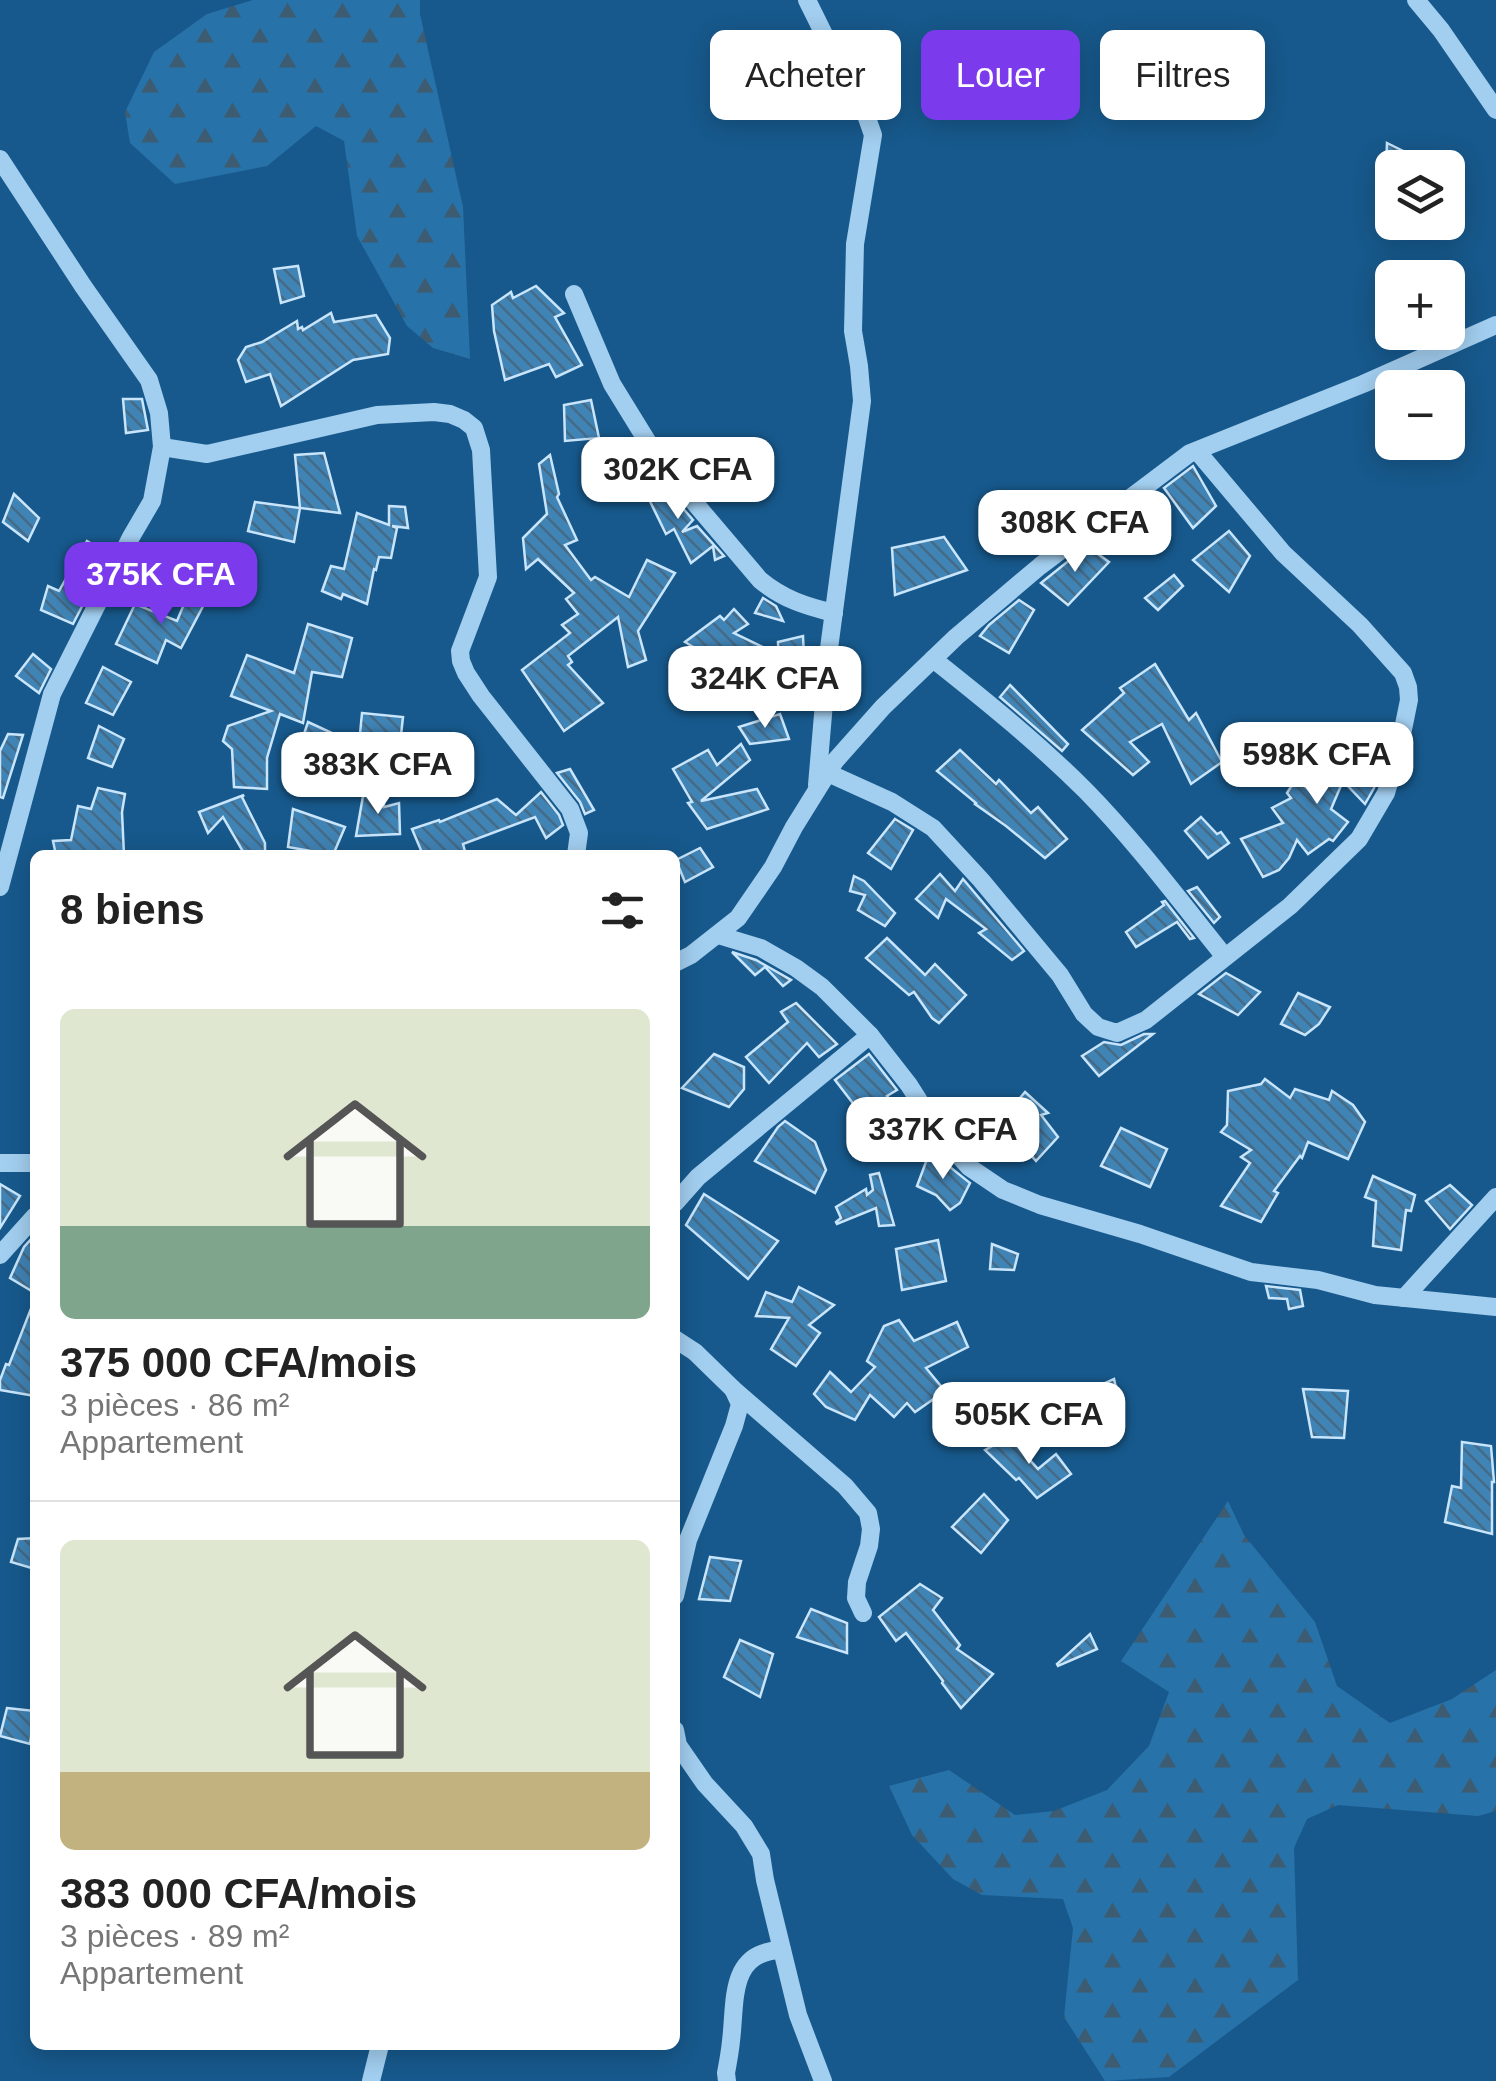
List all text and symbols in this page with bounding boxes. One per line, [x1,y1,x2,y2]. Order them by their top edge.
chip: Acheter [710,30,901,120]
chip: Louer [921,30,1080,120]
chip: Filtres [1100,30,1265,120]
map controls [1375,150,1465,460]
button: layers [1375,150,1465,240]
button: + [1375,260,1465,350]
button: − [1375,370,1465,460]
pin: 302K CFA [575,437,781,522]
text: 302K CFA [603,451,753,487]
pin: 308K CFA [972,490,1178,575]
text: 308K CFA [1000,504,1150,540]
pin: 375K CFA [58,542,264,627]
text: 375K CFA [86,556,236,592]
pin: 324K CFA [662,646,868,731]
text: 324K CFA [690,660,840,696]
pin: 598K CFA [1214,722,1420,807]
pin: 383K CFA [275,732,481,817]
text: 598K CFA [1242,736,1392,772]
text: 383K CFA [303,746,453,782]
icon: filters [595,883,650,938]
text: 8 biens [60,886,205,933]
icon: home [265,1074,445,1254]
pin: 337K CFA [840,1097,1046,1182]
text: 337K CFA [868,1111,1018,1147]
text: 375 000 CFA/mois [60,1339,417,1386]
pin: 505K CFA [926,1382,1132,1467]
text: 3 pièces · 86 m² [60,1387,289,1423]
text: 505K CFA [954,1396,1104,1432]
text: Appartement [60,1424,243,1460]
icon: home [265,1605,445,1785]
text: 383 000 CFA/mois [60,1870,417,1917]
text: 3 pièces · 89 m² [60,1918,289,1954]
text: Appartement [60,1955,243,1991]

